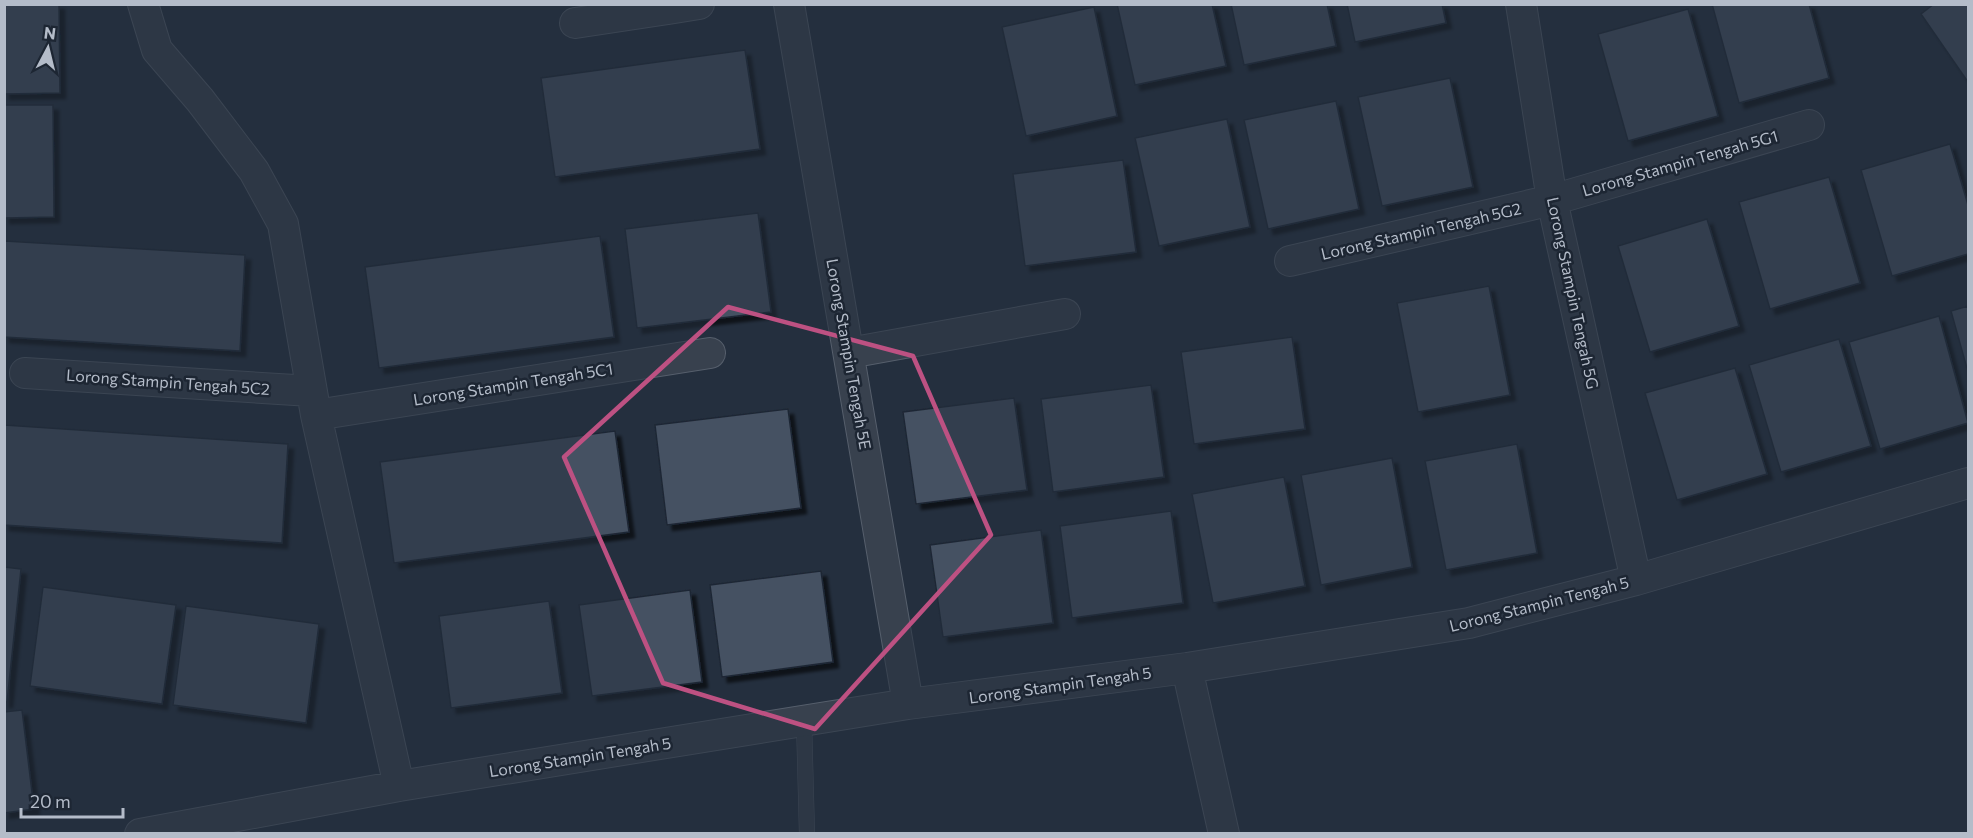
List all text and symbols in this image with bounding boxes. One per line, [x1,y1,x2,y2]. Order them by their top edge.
north arrow [18,18,78,78]
text: N [43,22,57,43]
street label: Lorong Stampin Tengah 5G1 [1580,125,1780,200]
street label: Lorong Stampin Tengah 5G [1544,195,1603,391]
street label: Lorong Stampin Tengah 5G2 [1319,198,1523,263]
street label: Lorong Stampin Tengah 5E [823,257,876,451]
street label: Lorong Stampin Tengah 5C1 [412,358,614,409]
street label: Lorong Stampin Tengah 5C2 [66,365,271,398]
street label: Lorong Stampin Tengah 5 [1447,572,1631,635]
street label: Lorong Stampin Tengah 5 [967,662,1152,707]
street label: Lorong Stampin Tengah 5 [487,733,672,780]
scale bar [21,781,123,819]
text: 20 m [30,790,71,812]

